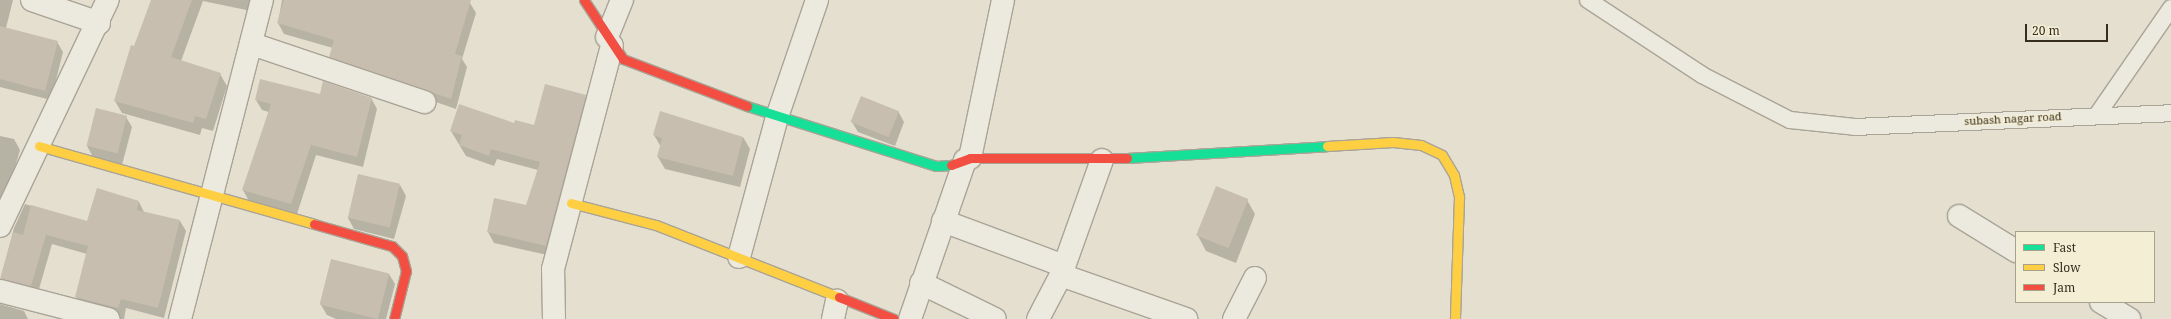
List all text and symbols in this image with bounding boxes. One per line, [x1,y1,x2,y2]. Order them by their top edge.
scale bar [2027,16,2110,42]
text: 20 m [2032,22,2060,39]
street label: subash nagar road [1964,110,2062,128]
legend [2015,231,2155,303]
text: Fast [2053,239,2076,256]
text: Slow [2053,259,2081,276]
text: Jam [2053,279,2075,296]

